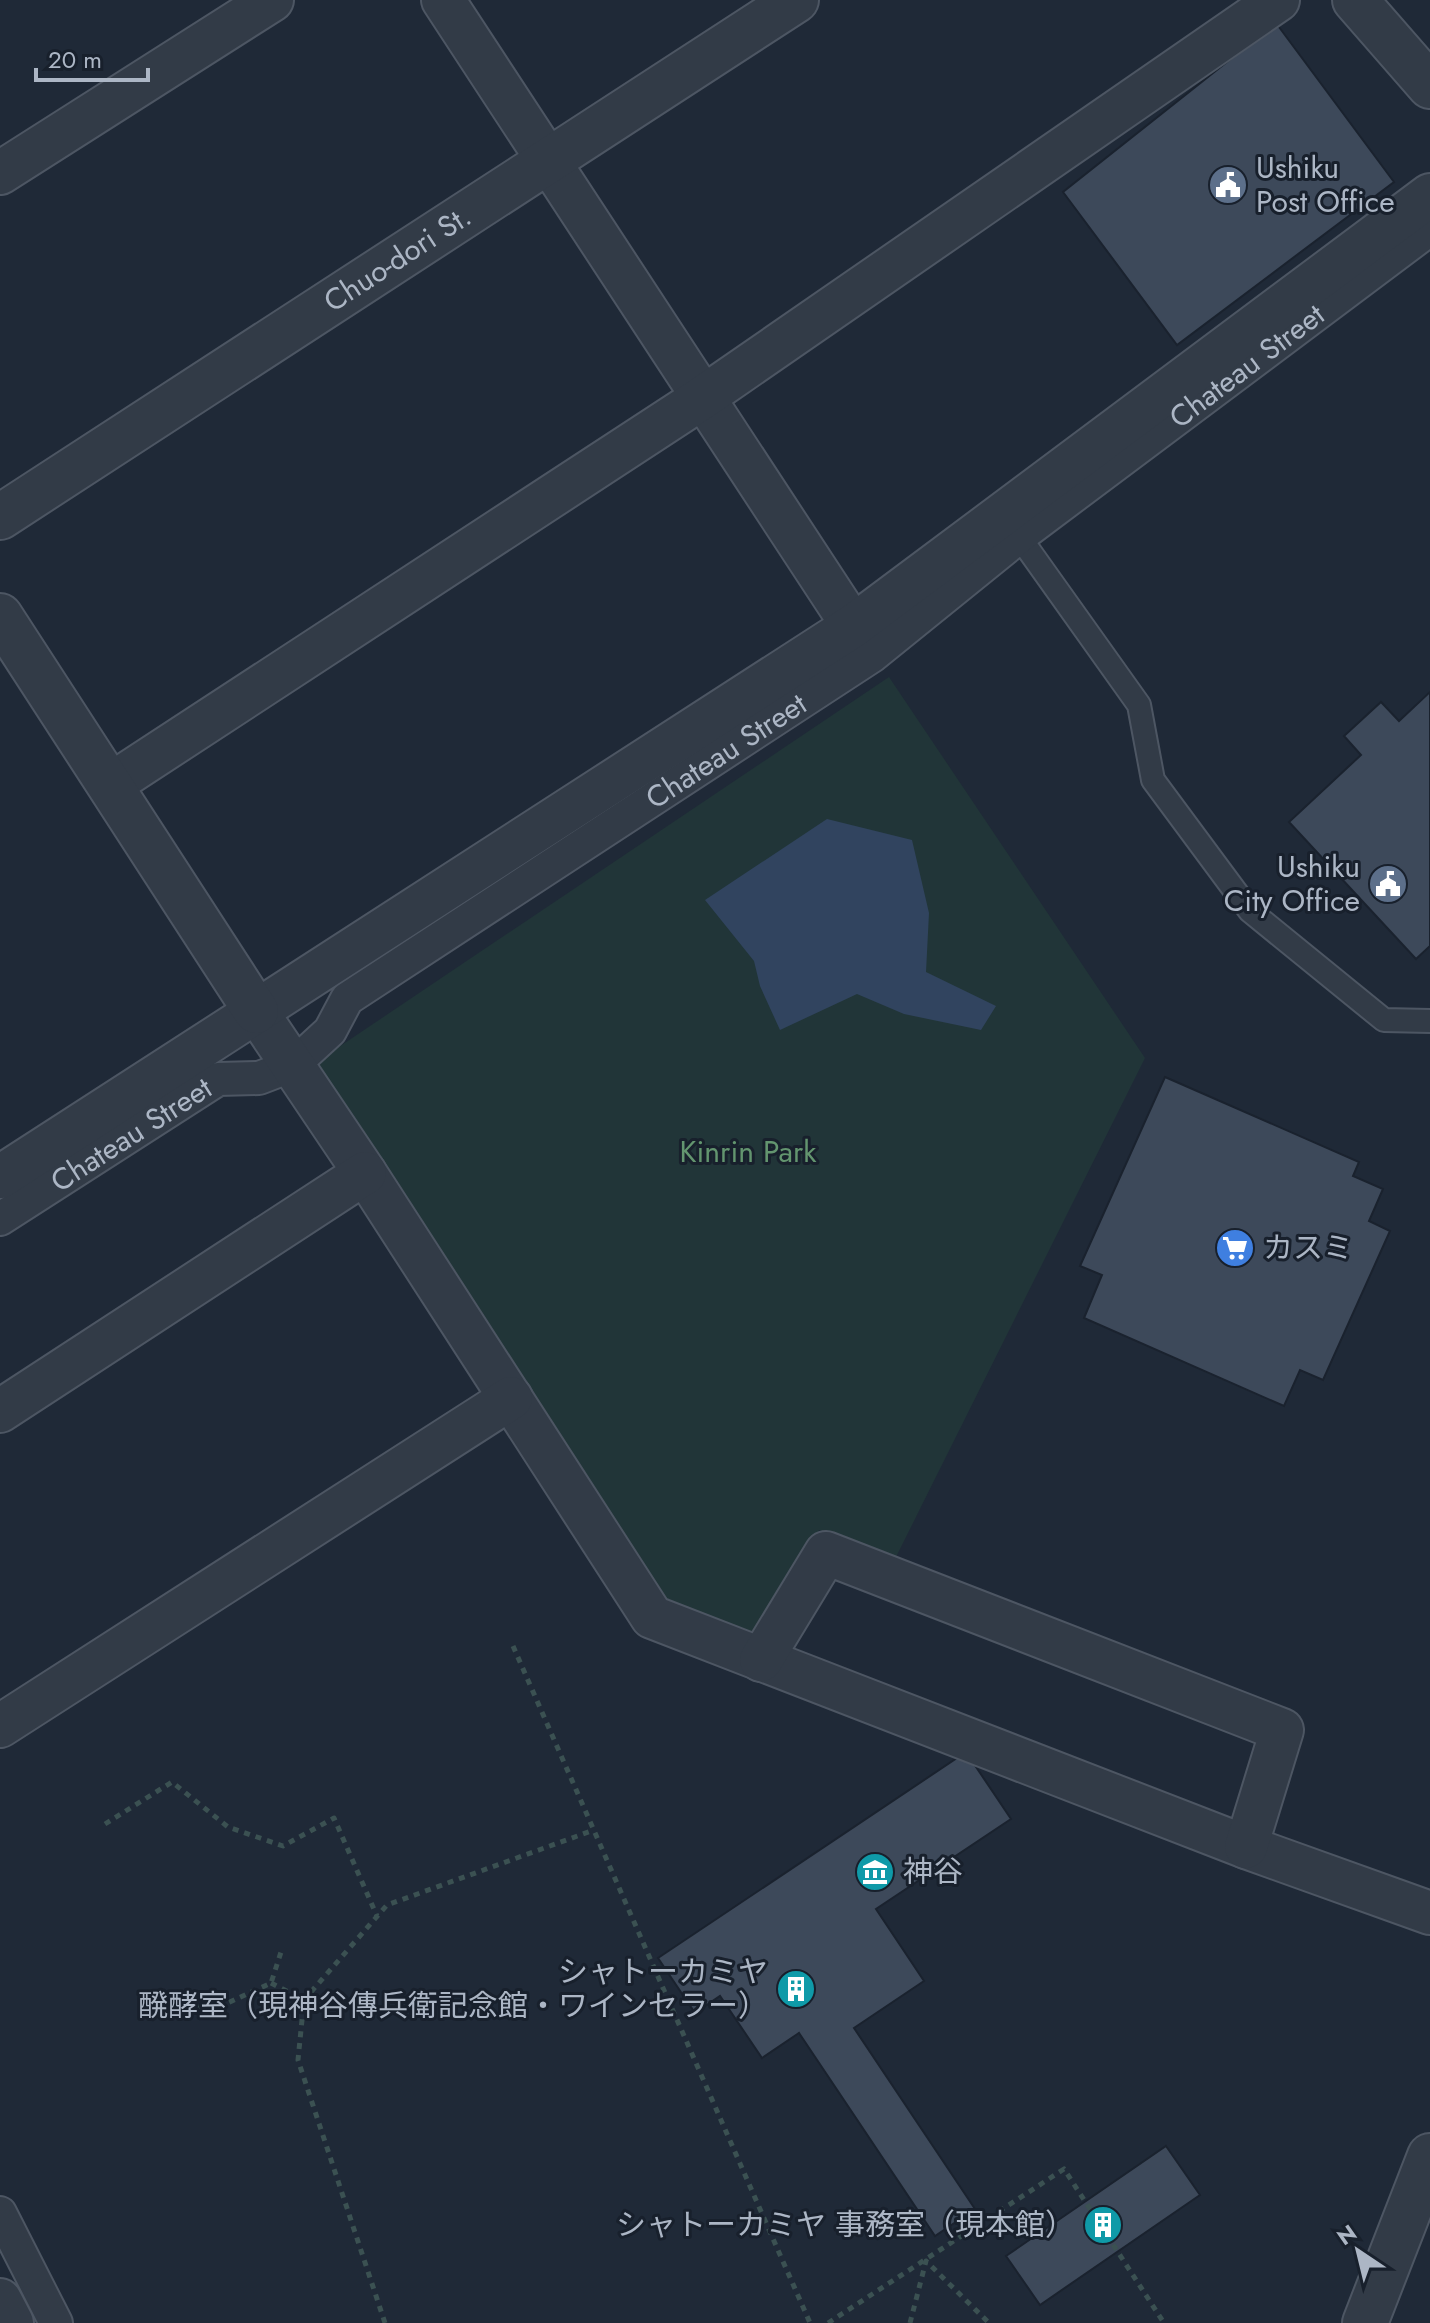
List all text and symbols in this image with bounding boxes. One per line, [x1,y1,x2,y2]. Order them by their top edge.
scale bar [36,32,148,82]
text: 20 m [48,42,102,77]
place label: Ushiku Post Office [1256,146,1395,223]
public building icon: Ushiku Post Office [1207,164,1249,206]
street label: Chuo-dori St. [315,195,479,322]
street label: Chateau Street [1160,293,1334,438]
street label: Chateau Street [637,682,816,819]
place label: Ushiku City Office [1224,845,1360,922]
public building icon: Ushiku City Office [1367,863,1409,905]
street label: Chateau Street [42,1066,221,1202]
park label: Kinrin Park [680,1130,817,1173]
place label: カスミ [1263,1226,1353,1269]
supermarket icon: カスミ [1214,1227,1256,1269]
place label: 神谷 [903,1850,963,1893]
museum icon: 神谷 [854,1851,896,1893]
place label: シャトーカミヤ 醗酵室（現神谷傳兵衛記念館・ワインセラー） [138,1950,768,2027]
building icon: シャトーカミヤ 醗酵室（現神谷傳兵衛記念館・ワインセラー） [775,1968,817,2010]
place label: シャトーカミヤ 事務室（現本館） [616,2203,1075,2246]
building icon: シャトーカミヤ 事務室（現本館） [1082,2204,1124,2246]
north arrow [1318,2211,1398,2291]
text: N [1330,2217,1363,2253]

